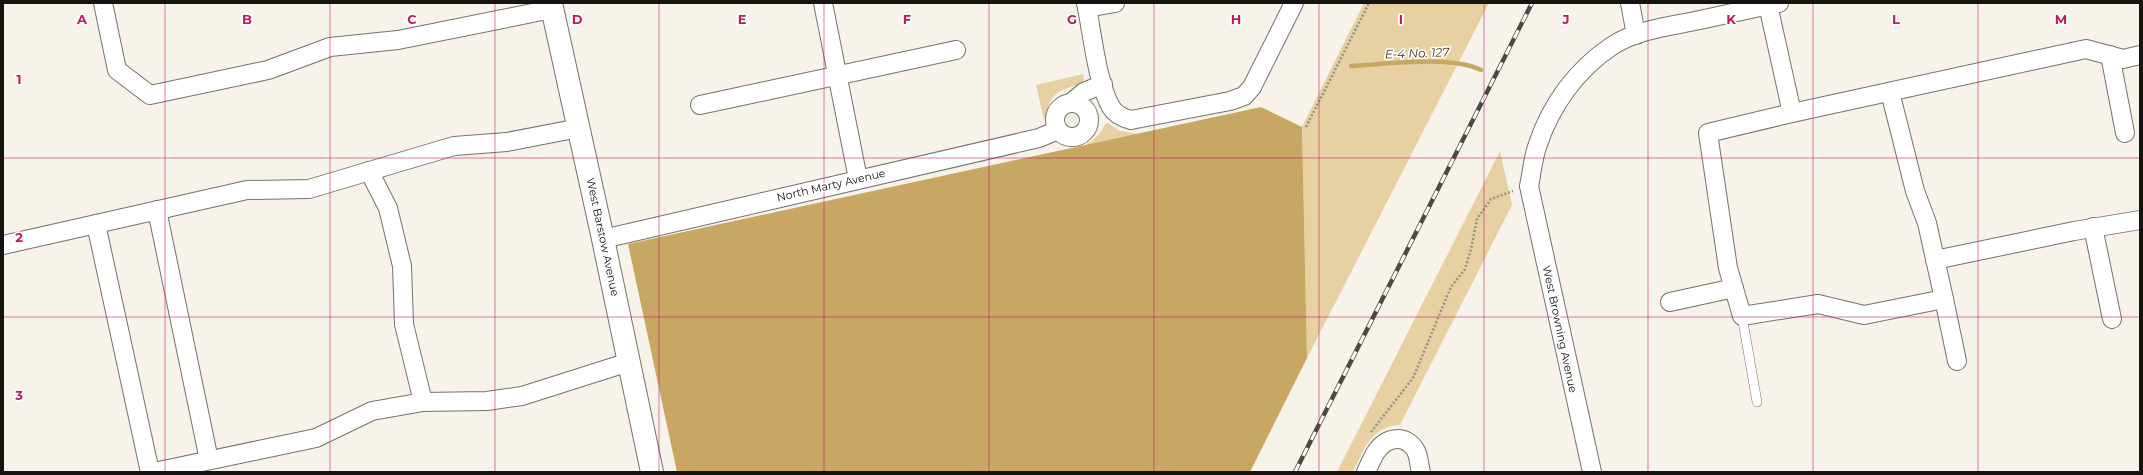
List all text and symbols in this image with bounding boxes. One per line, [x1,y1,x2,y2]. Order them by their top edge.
text: A [76,11,88,27]
text: B [242,11,252,27]
text: C [407,11,417,27]
text: D [572,11,583,27]
text: E [738,11,747,27]
text: F [903,11,911,27]
text: G [1067,11,1077,27]
text: H [1231,11,1241,27]
text: I [1399,11,1403,27]
text: J [1561,11,1570,27]
text: K [1726,11,1736,27]
text: L [1892,11,1900,27]
text: M [2055,11,2067,27]
water label: E-4 No. 127 [1384,44,1450,62]
text: 1 [16,71,22,87]
street label: North Marty Avenue [775,166,887,204]
street label: West Barstow Avenue [584,177,622,298]
text: 2 [15,229,23,245]
street label: West Browning Avenue [1540,264,1580,394]
text: 3 [14,387,23,403]

